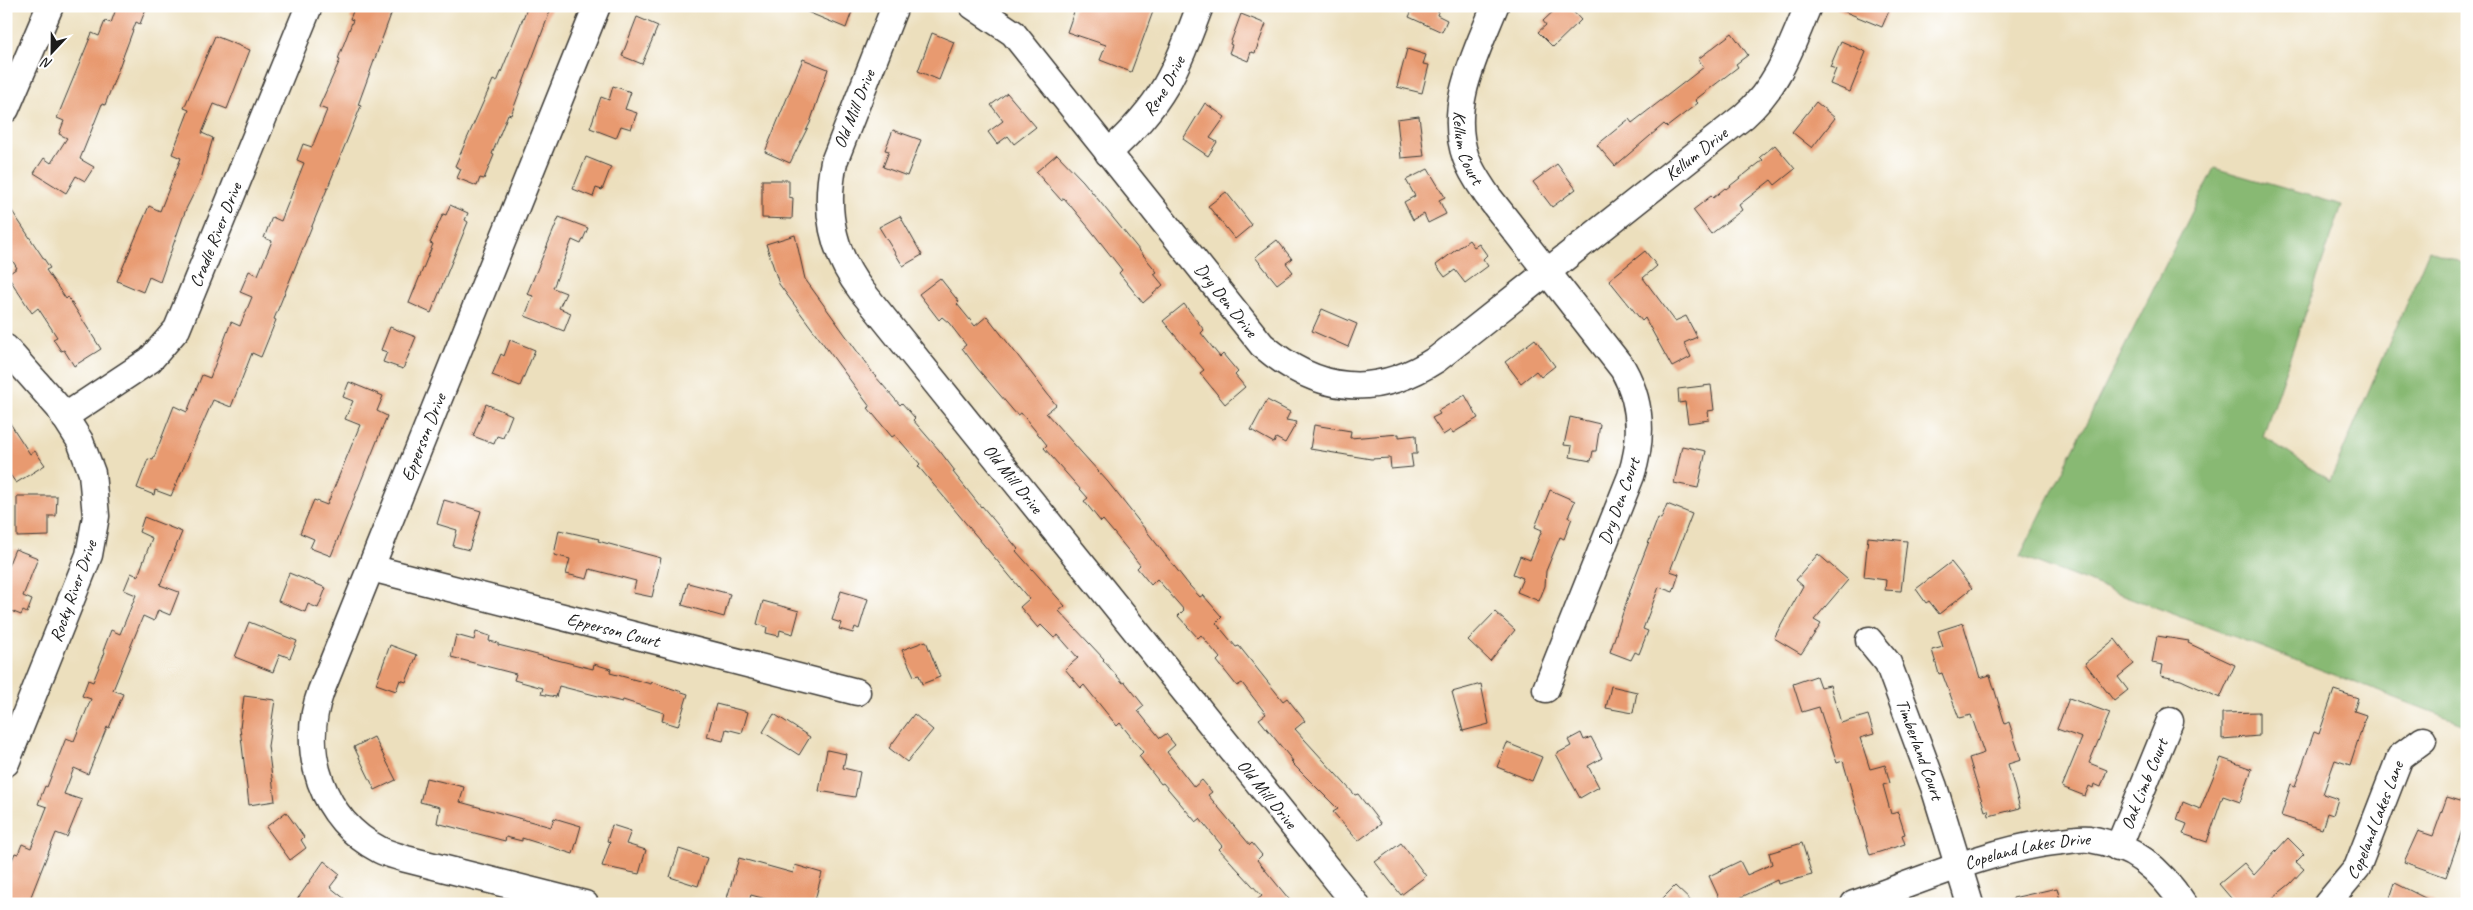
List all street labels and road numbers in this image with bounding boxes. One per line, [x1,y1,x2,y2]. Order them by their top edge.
street label: Rene Drive [1138,52,1190,120]
street label: Old Mill Drive [828,65,880,151]
street label: Kellum Court [1449,111,1489,190]
street label: Kellum Drive [1661,122,1733,185]
street label: Cradle River Drive [184,178,247,290]
street label: Dry Den Drive [1190,259,1263,342]
street label: Epperson Drive [396,389,451,484]
street label: Old Mill Drive [979,439,1048,519]
street label: Dry Den Court [1593,453,1645,547]
street label: Rocky River Drive [44,536,102,645]
street label: Epperson Court [565,607,664,653]
street label: Timberland Court [1891,696,1949,804]
street label: Oak Limb Court [2116,734,2173,833]
street label: Old Mill Drive [1233,755,1303,834]
street label: Copeland Lakes Lane [2341,757,2409,884]
street label: Copeland Lakes Drive [1962,828,2092,874]

